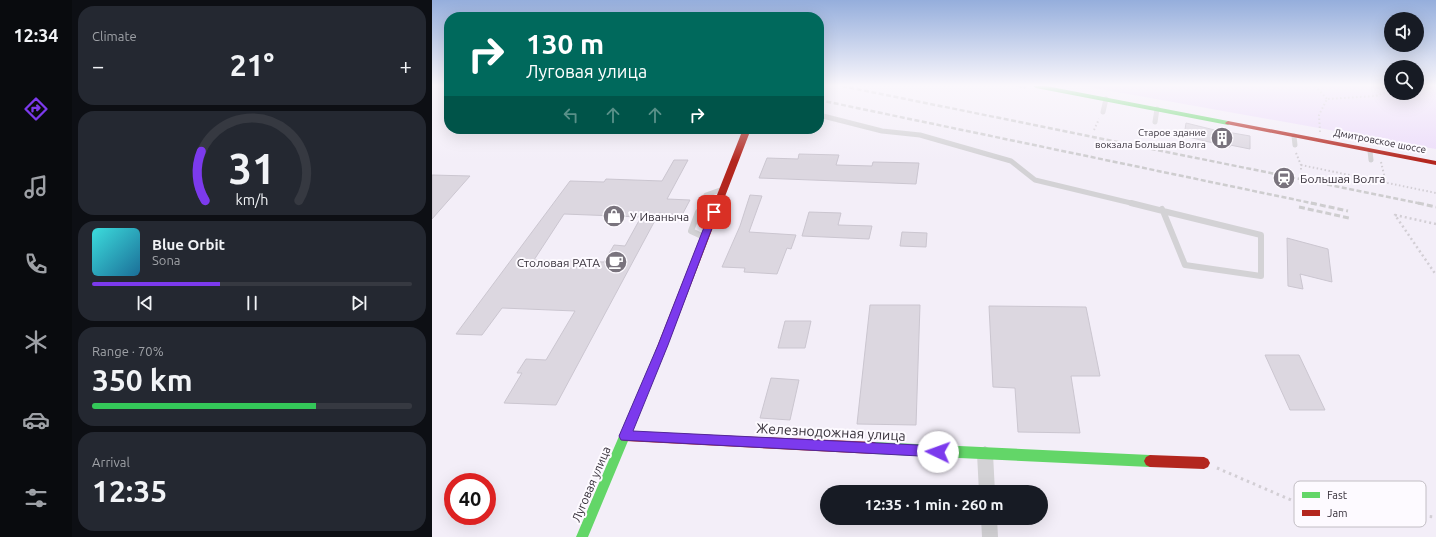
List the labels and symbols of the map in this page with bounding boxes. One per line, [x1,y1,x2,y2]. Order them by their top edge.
building icon: Старое здание вокзала Большая Волга [1209,125,1235,151]
place label: Старое здание вокзала Большая Волга [1095,127,1206,150]
street label: Дмитровское шоссе [1333,127,1427,155]
station icon: Большая Волга [1271,165,1297,191]
place label: Большая Волга [1300,172,1385,185]
pin [697,195,731,229]
shop icon: У Иваныча [601,203,627,229]
place label: У Иваныча [630,210,689,223]
cafe icon: Столовая РАТА [603,249,629,275]
place label: Столовая РАТА [517,256,600,269]
street label: Железнодожная улица [756,420,906,444]
position arrow [917,431,959,473]
street label: Луговая улица [569,444,613,524]
speed limit sign: 40 [444,473,496,525]
legend [1294,481,1426,527]
text: Fast [1327,489,1348,501]
text: Jam [1327,507,1348,519]

